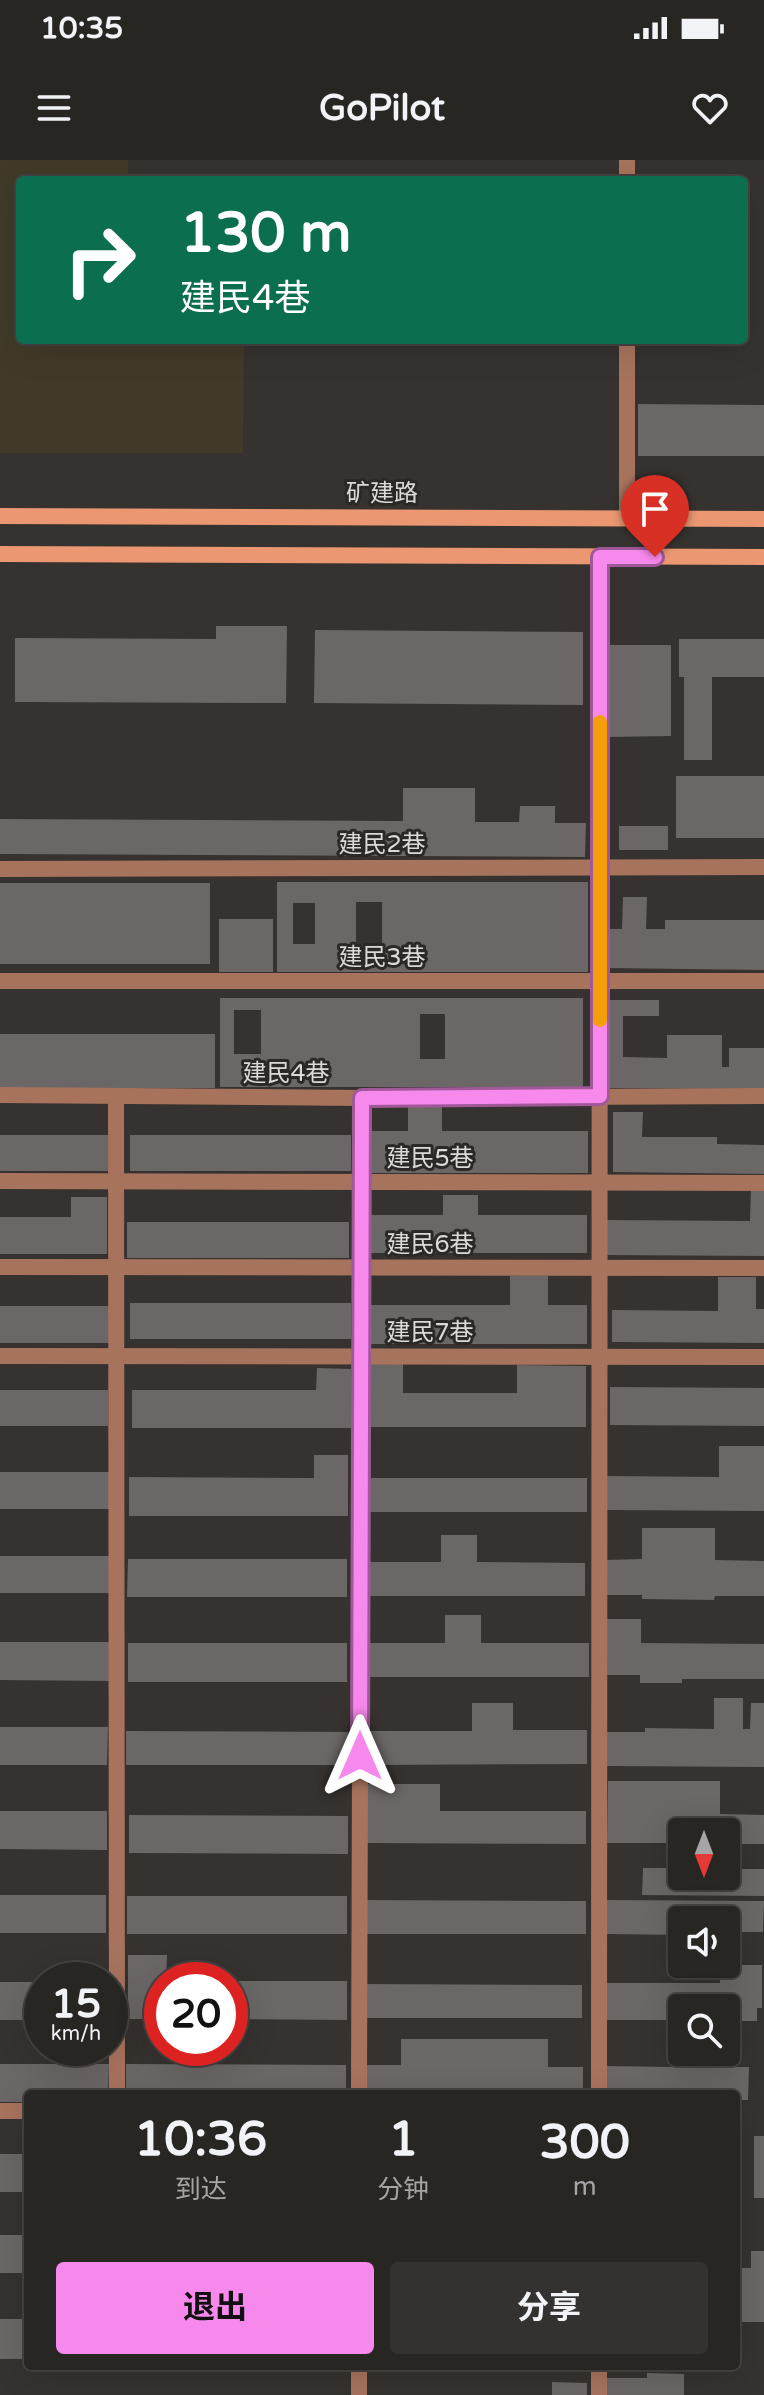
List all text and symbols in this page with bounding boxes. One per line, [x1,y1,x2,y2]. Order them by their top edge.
text: 10:35 [40,10,123,47]
icon: menu [32,86,76,130]
icon: heart [688,86,732,130]
text: GoPilot [319,87,445,130]
text: 130 m [180,200,351,267]
icon: right [48,208,152,312]
text: 建民4巷 [180,277,311,320]
pin [621,475,689,557]
street label: 矿建路 [346,479,418,508]
icon: arrive [633,487,677,531]
street label: 建民2巷 [338,830,426,859]
street label: 建民3巷 [338,943,426,972]
street label: 建民4巷 [242,1059,330,1088]
street label: 建民5巷 [386,1144,474,1173]
street label: 建民6巷 [386,1230,474,1259]
street label: 建民7巷 [386,1318,474,1347]
position arrow [318,1714,402,1798]
north arrow [668,1818,740,1890]
map controls [668,1818,740,2066]
button: sound [668,1906,740,1978]
speed limit sign: 20 [144,1962,248,2066]
text: 15 [51,1980,101,2028]
button: search [668,1994,740,2066]
text: km/h [51,2022,101,2046]
text: 10:36 [134,2111,267,2169]
text: 1 [388,2111,418,2169]
text: 300 [539,2114,630,2172]
text: m [573,2171,597,2202]
text: 到达 [175,2174,227,2205]
text: 分钟 [377,2174,429,2205]
button: 退出 [56,2262,374,2354]
button: 分享 [390,2262,708,2354]

